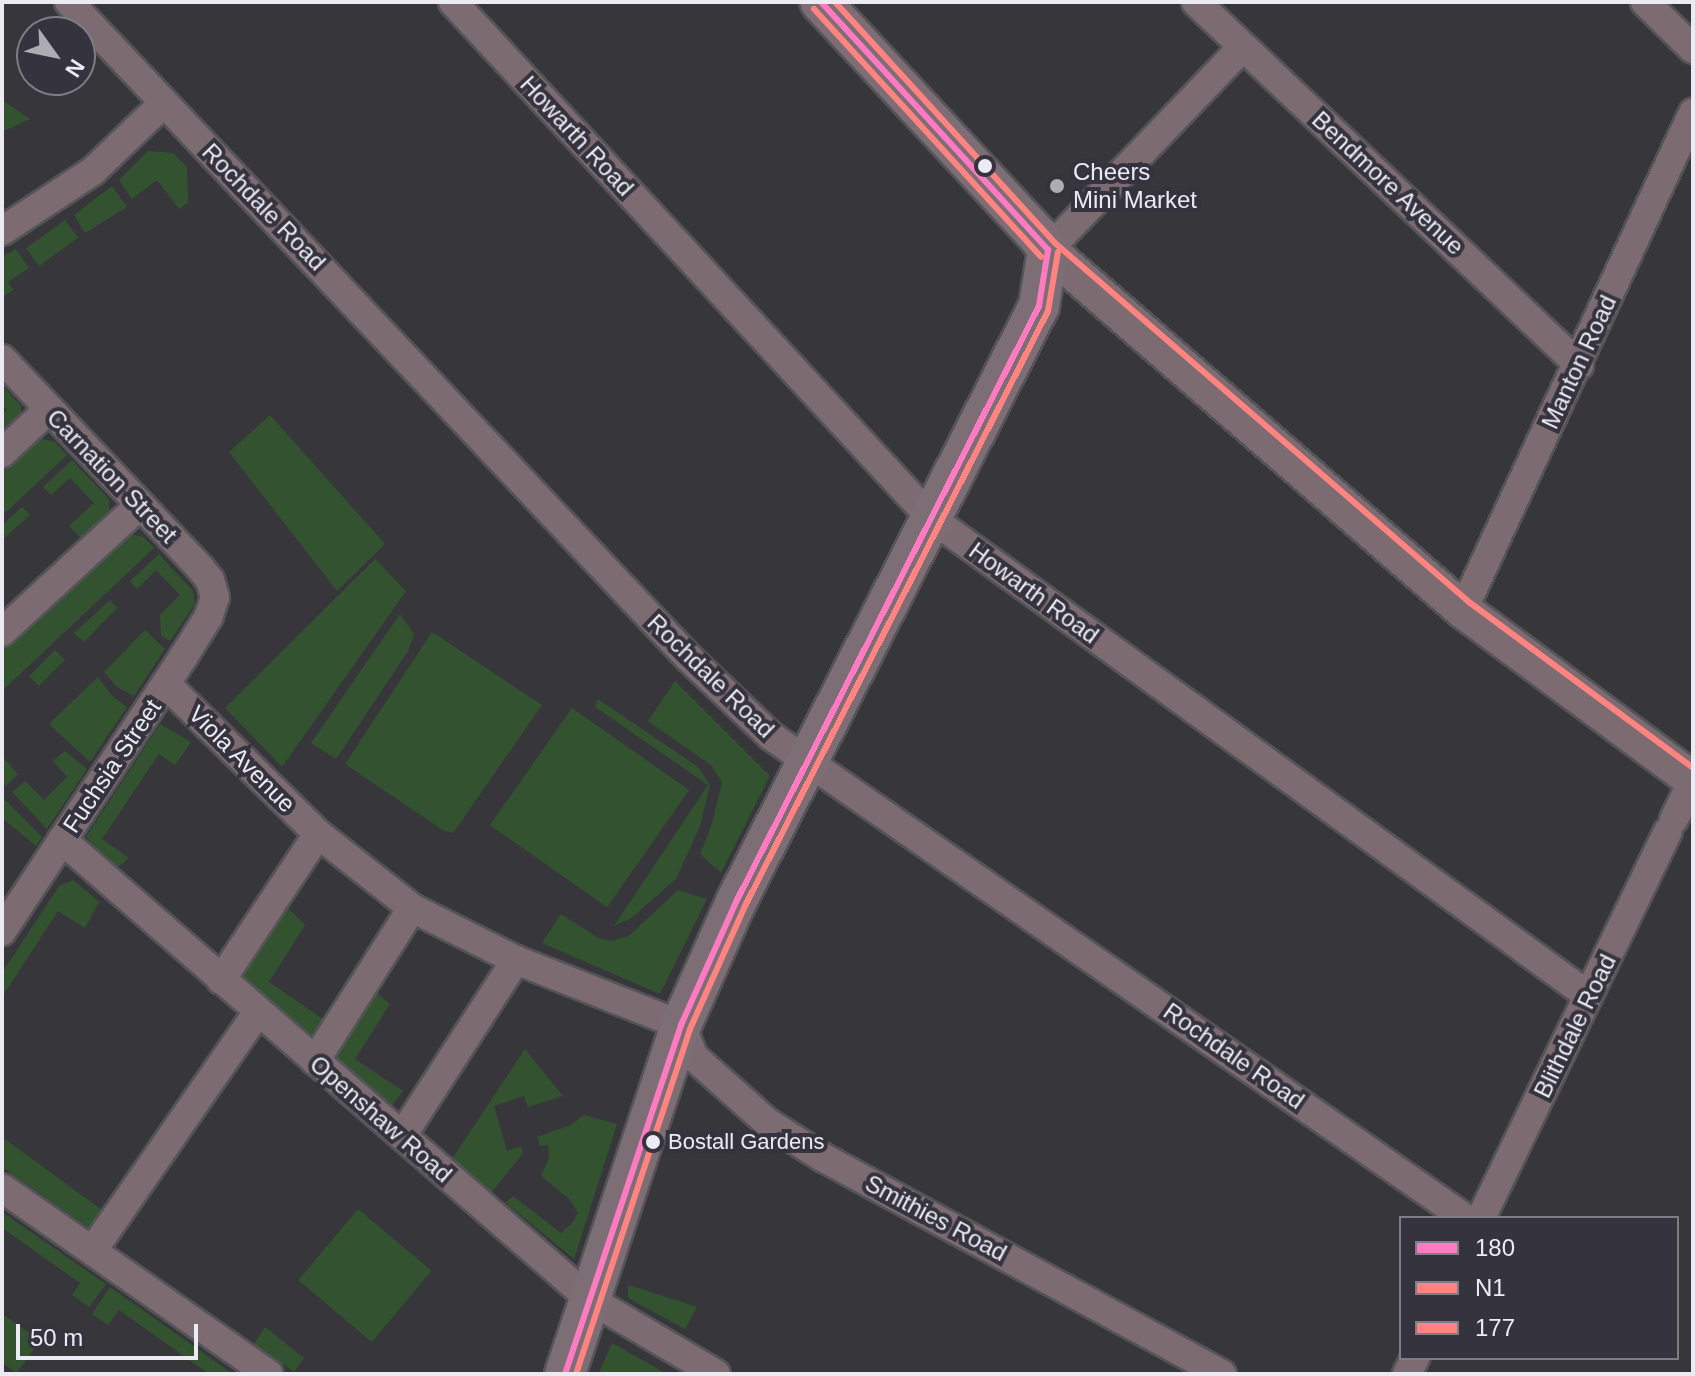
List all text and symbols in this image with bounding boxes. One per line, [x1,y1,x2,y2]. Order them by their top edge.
north arrow [16,16,96,96]
text: N [60,55,90,82]
street label: Howarth Road [514,70,640,202]
street label: Bendmore Avenue [1306,105,1470,261]
street label: Rochdale Road [196,137,332,277]
unlabelled marker [977,158,993,174]
place label: Cheers Mini Market [1073,158,1197,214]
marker: Cheers Mini Market [1048,177,1066,195]
street label: Manton Road [1536,291,1622,433]
street label: Carnation Street [41,403,183,549]
street label: Howarth Road [963,536,1105,650]
street label: Rochdale Road [641,608,781,744]
street label: Fuchsia Street [57,694,167,838]
street label: Viola Avenue [182,699,302,819]
street label: Blithdale Road [1528,950,1622,1102]
street label: Rochdale Road [1158,997,1310,1115]
street label: Openshaw Road [304,1049,458,1189]
place label: Bostall Gardens [668,1129,825,1155]
marker: Bostall Gardens [645,1134,661,1150]
street label: Smithies Road [860,1169,1012,1267]
legend [1399,1216,1679,1360]
text: 180 [1475,1234,1515,1261]
text: N1 [1475,1274,1506,1301]
scale bar [20,1308,202,1358]
text: 177 [1475,1314,1515,1341]
text: 50 m [30,1324,83,1351]

